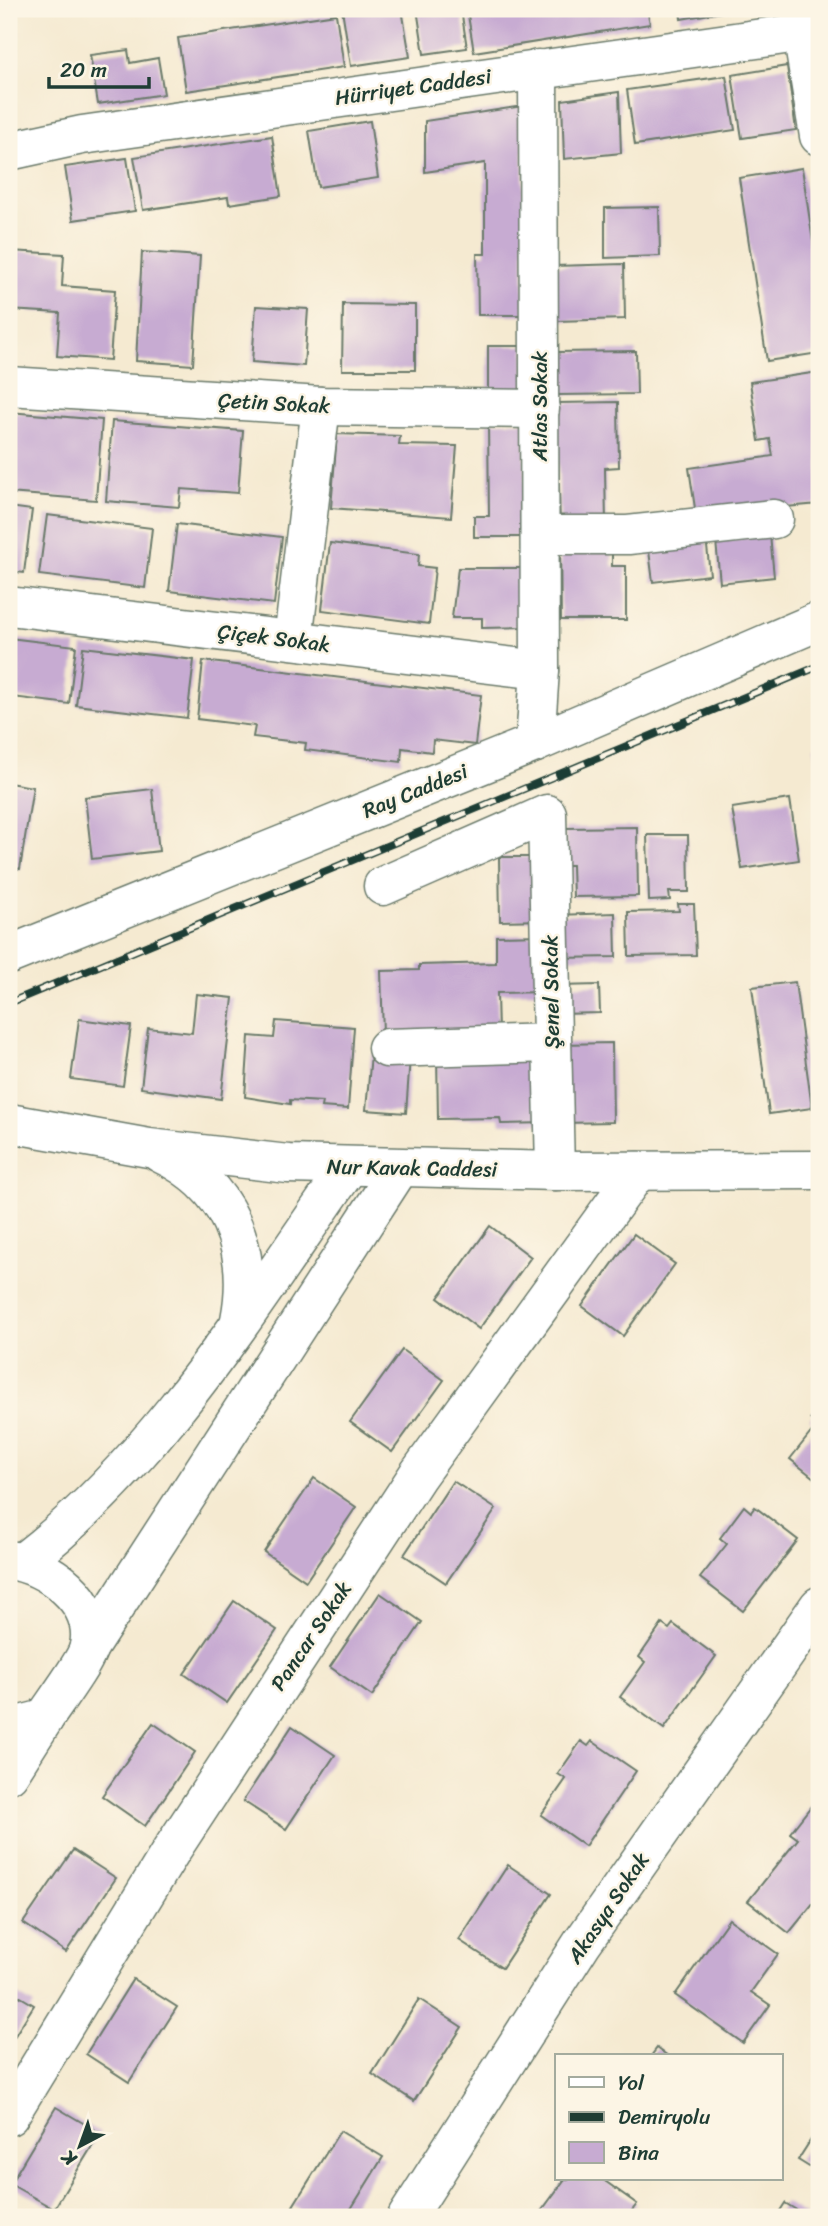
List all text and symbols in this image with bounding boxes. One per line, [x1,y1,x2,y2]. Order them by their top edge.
scale bar [49,46,149,90]
text: 20 m [60,51,107,89]
street label: Hürriyet Caddesi [332,57,495,117]
street label: Atlas Sokak [521,351,559,462]
street label: Çetin Sokak [217,381,332,425]
street label: Çiçek Sokak [215,612,333,664]
street label: Ray Caddesi [356,752,475,829]
street label: Şenel Sokak [531,934,571,1049]
street label: Nur Kavak Caddesi [326,1148,499,1189]
street label: Pancar Sokak [260,1573,362,1699]
street label: Akasya Sokak [556,1844,660,1973]
legend [555,2054,782,2180]
text: Yol [618,2064,645,2102]
text: Demiryolu [618,2098,711,2136]
north arrow [46,2110,116,2180]
text: Bina [618,2134,659,2172]
text: K [53,2141,85,2175]

